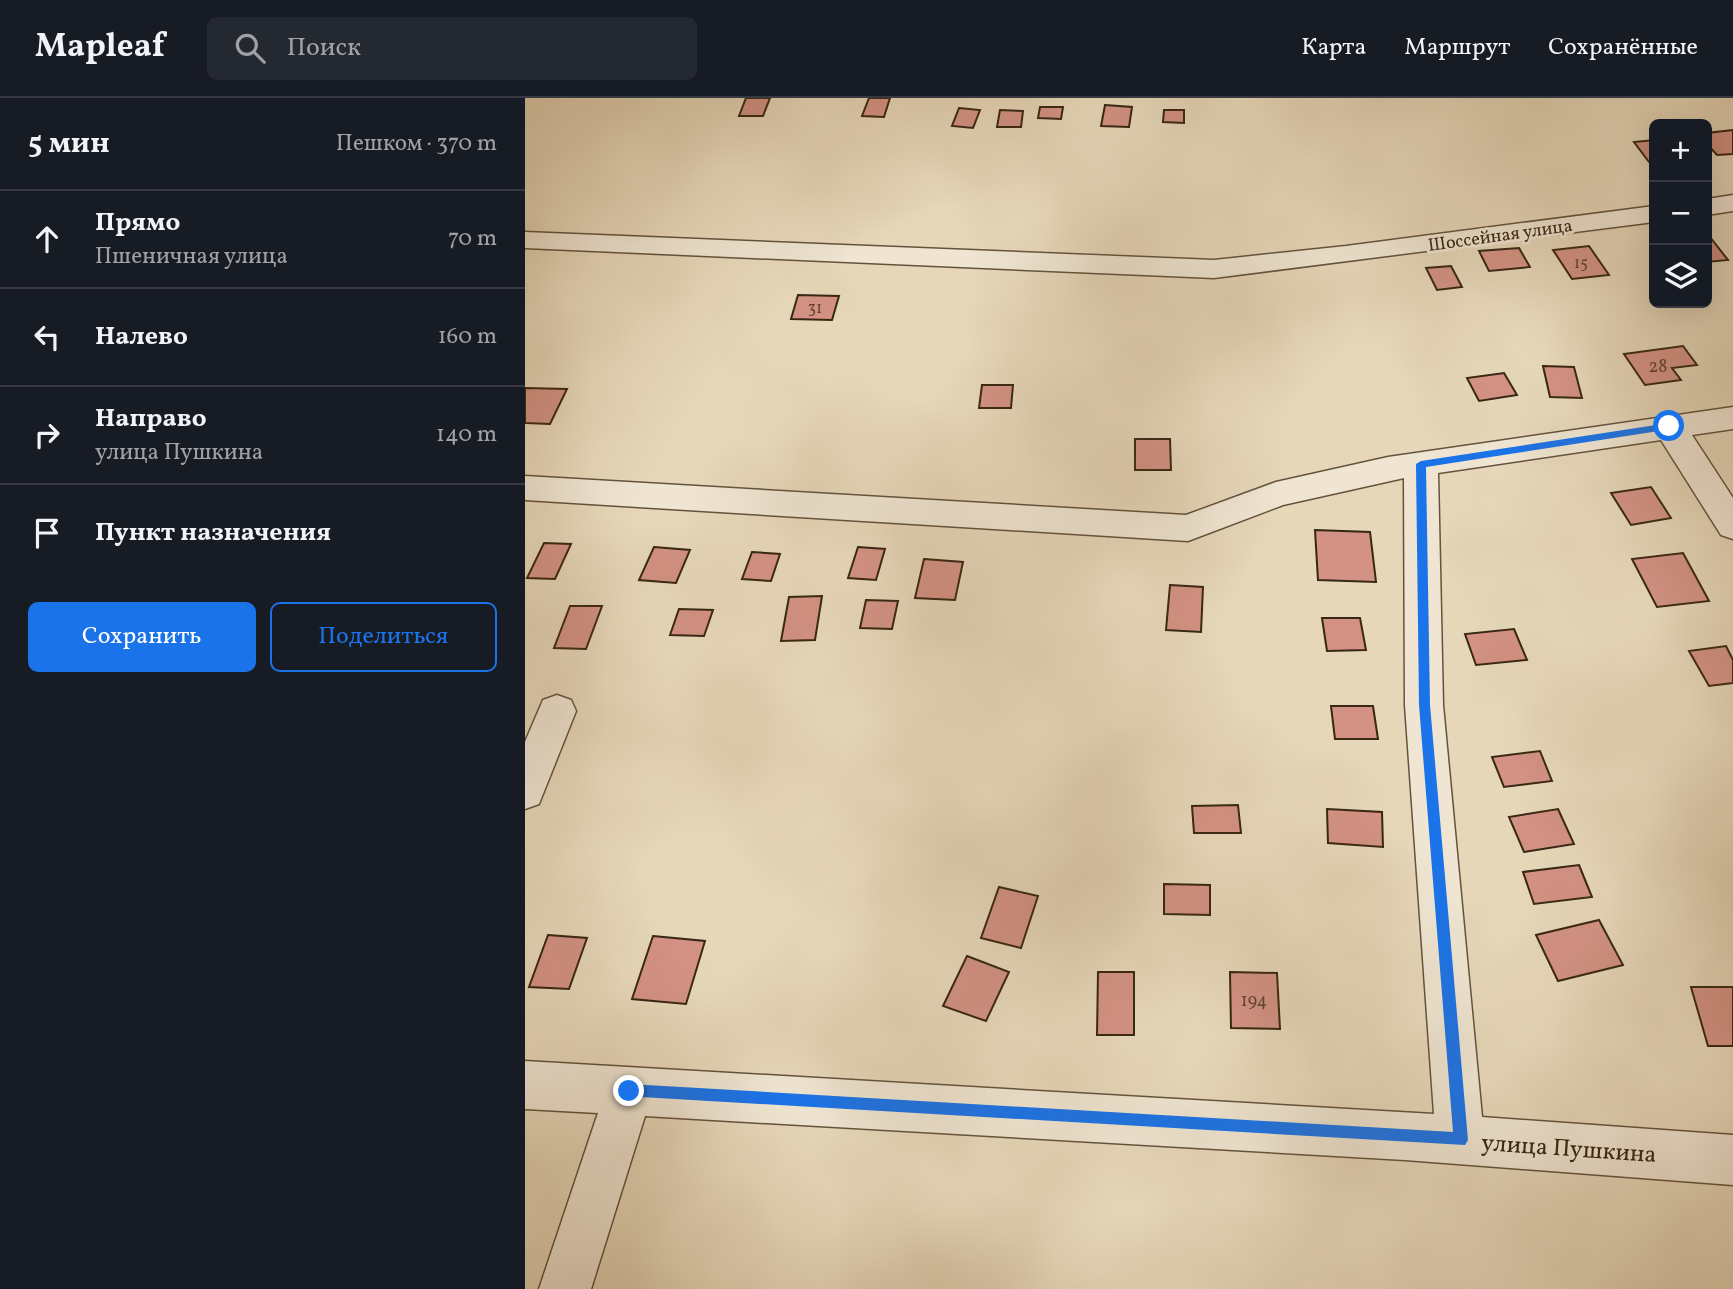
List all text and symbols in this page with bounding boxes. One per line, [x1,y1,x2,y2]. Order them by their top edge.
search box [207,17,697,80]
text: Mapleaf [35,25,165,71]
icon: search [231,29,269,67]
text: Поиск [287,30,361,66]
text: Карта [1301,31,1366,65]
text: Маршрут [1404,31,1510,65]
text: Сохранённые [1548,31,1698,65]
map controls [1649,119,1712,308]
button: + [1649,119,1712,182]
text: 5 мин [28,123,110,165]
text: Пешком · 370 m [336,128,497,160]
button: − [1649,182,1712,245]
text: Прямо [95,205,180,241]
street label: Шоссейная улица [1426,214,1574,259]
icon: ahead [28,220,66,258]
text: 70 m [448,223,497,255]
text: Пшеничная улица [95,241,288,273]
button: layers [1649,245,1712,308]
house number: 15 [1574,253,1588,275]
house number: 31 [808,298,822,320]
icon: left [28,318,66,356]
text: Налево [95,319,188,355]
text: 160 m [438,321,497,353]
house number: 28 [1649,355,1667,380]
text: Направо [95,401,207,437]
route start [1653,410,1684,441]
icon: right [28,416,66,454]
text: 140 m [436,419,497,451]
text: улица Пушкина [95,437,263,469]
icon: arrive [28,514,66,552]
text: Пункт назначения [95,515,331,551]
button: Сохранить [28,602,256,672]
button: Поделиться [270,602,497,672]
house number: 194 [1241,989,1267,1014]
route end [613,1075,644,1106]
street label: улица Пушкина [1480,1127,1658,1173]

